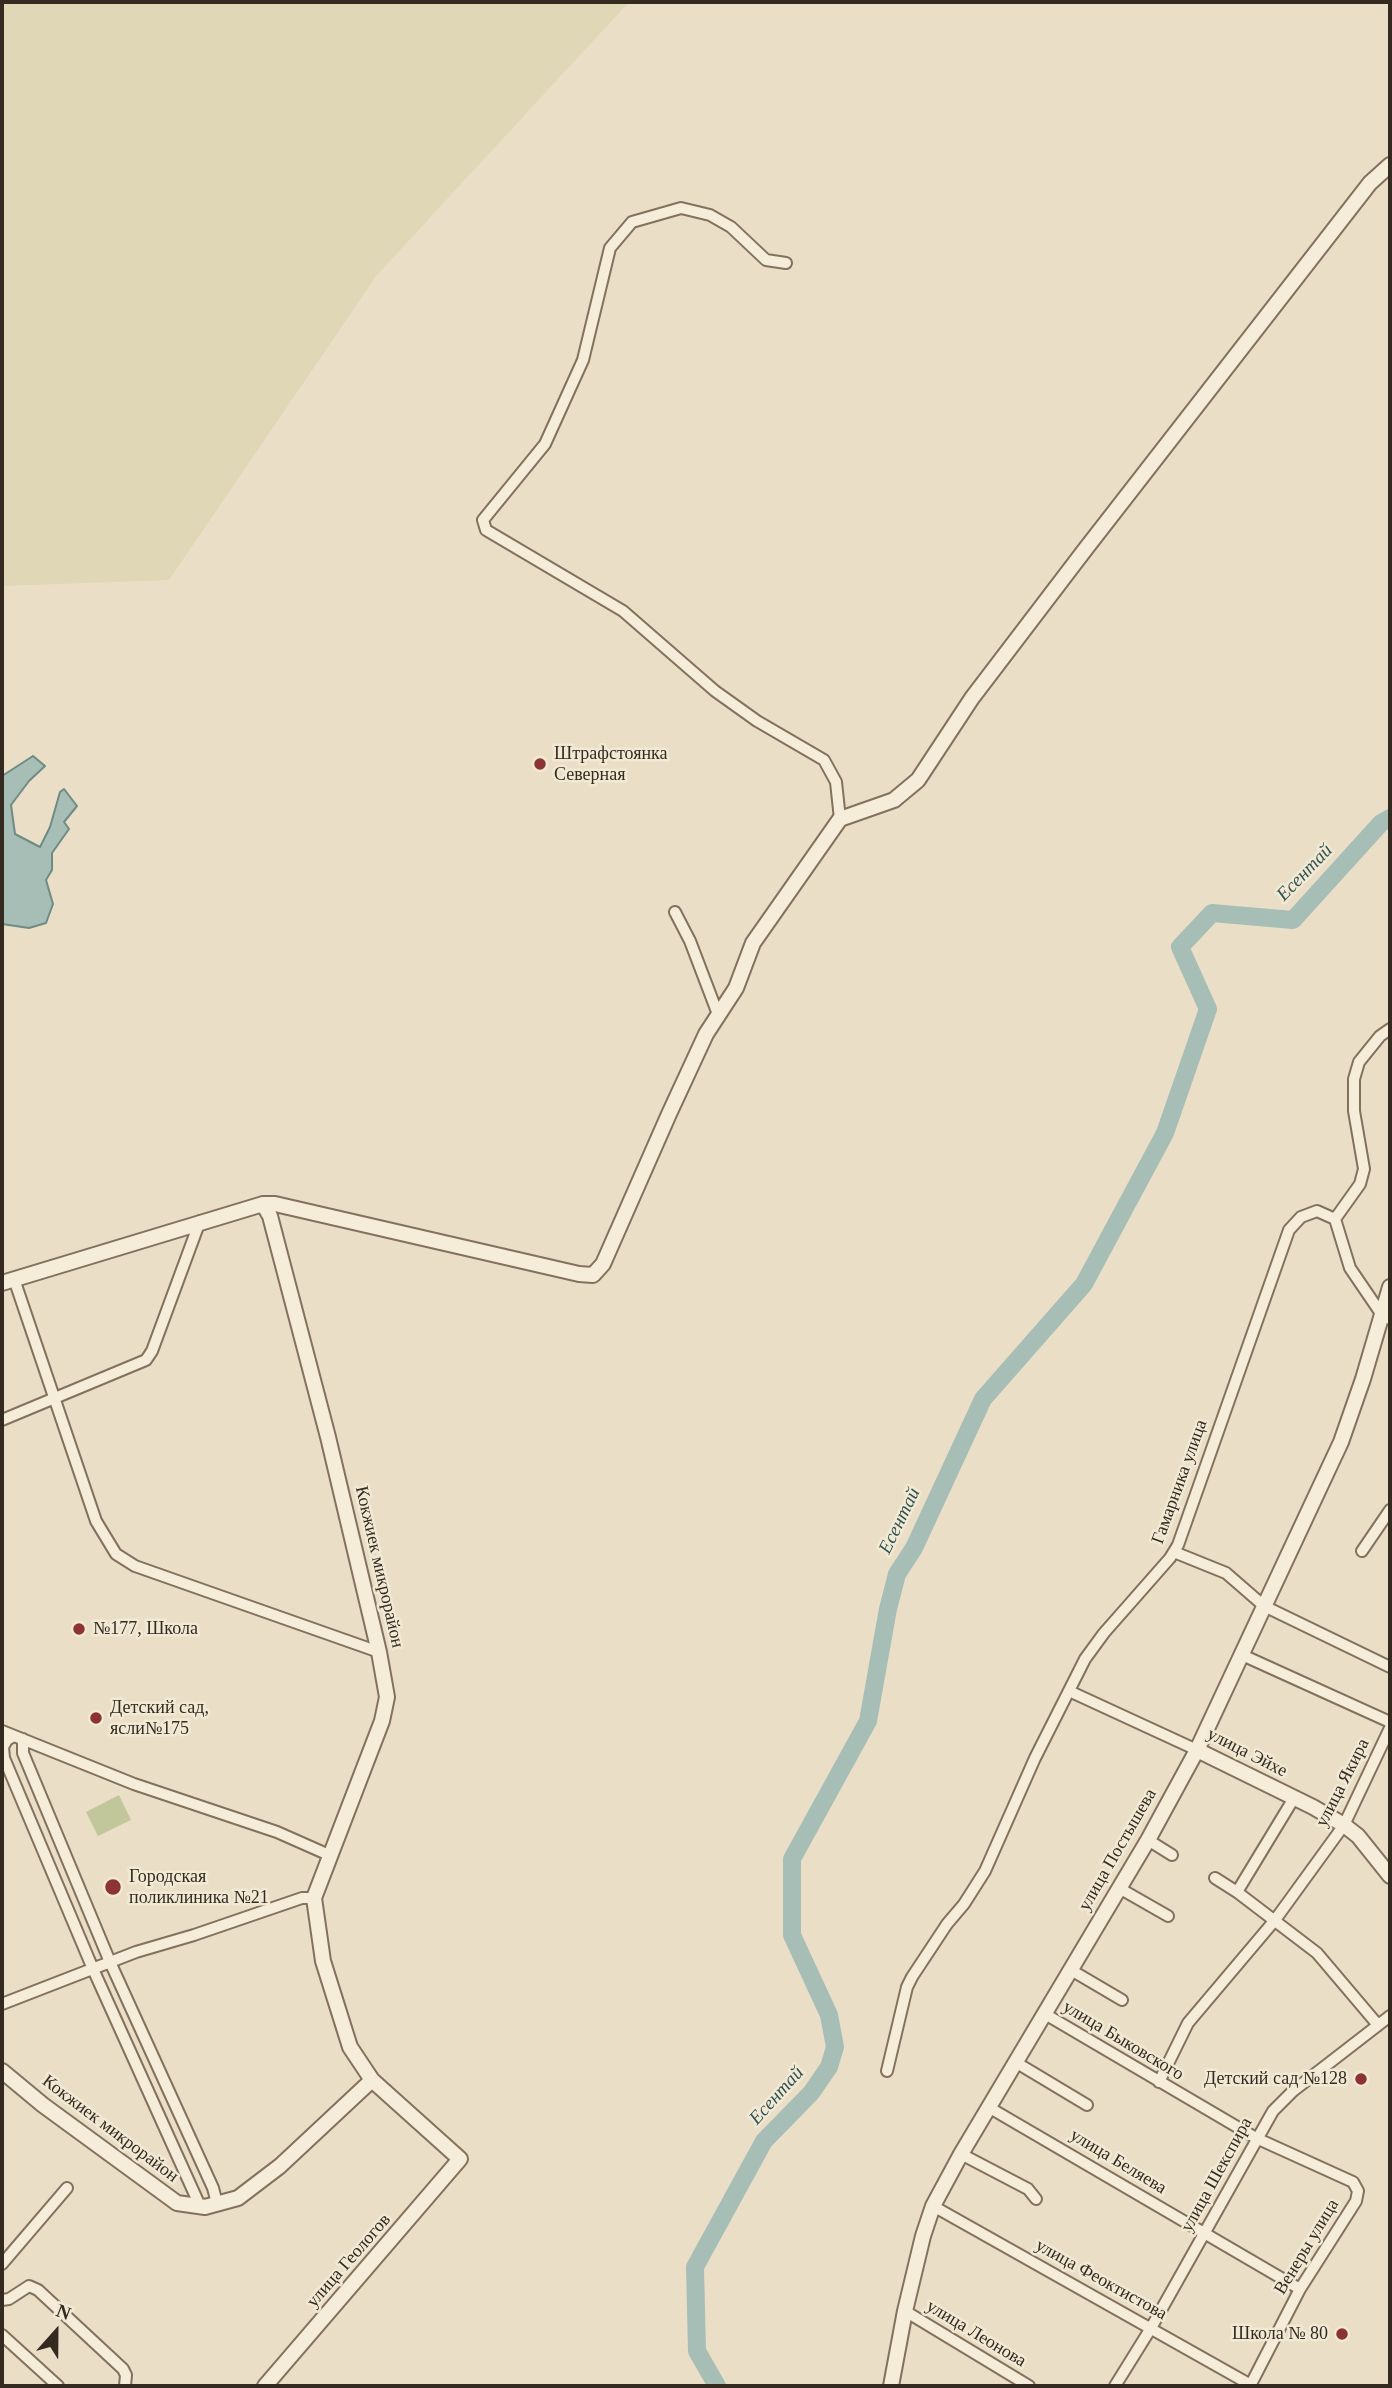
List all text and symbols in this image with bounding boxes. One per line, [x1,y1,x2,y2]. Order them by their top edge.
place label: Штрафстоянка Северная [554,743,668,786]
marker: Штрафстоянка Северная [532,756,548,772]
water label: Есентай [1272,840,1338,906]
street label: Гамарника улица [1147,1417,1213,1547]
street label: Кокжиек микрорайон [350,1484,408,1650]
water label: Есентай [874,1484,926,1558]
place label: №177, Школа [93,1618,198,1640]
marker: №177, Школа [71,1621,87,1637]
place label: Детский сад, ясли№175 [110,1697,209,1740]
marker: Детский сад, ясли№175 [88,1710,104,1726]
street label: улица Эйхе [1203,1724,1291,1782]
street label: улица Якира [1312,1735,1374,1831]
street label: улица Постышева [1074,1785,1162,1915]
place label: Городская поликлиника №21 [129,1866,269,1909]
marker: Городская поликлиника №21 [103,1877,123,1897]
street label: улица Быковского [1059,1996,1187,2086]
water label: Есентай [745,2062,809,2130]
place label: Детский сад №128 [1204,2068,1347,2090]
street label: Кокжиек микрорайон [38,2071,182,2187]
marker: Детский сад №128 [1353,2071,1369,2087]
street label: улица Шекспира [1177,2114,1257,2236]
street label: улица Беляева [1066,2125,1170,2199]
street label: Венеры улица [1270,2195,1344,2299]
street label: улица Геологов [302,2210,396,2312]
street label: улица Феоктистова [1031,2235,1171,2325]
street label: улица Леонова [922,2296,1030,2372]
north arrow [21,2297,91,2367]
text: N [54,2300,74,2324]
place label: Школа № 80 [1232,2323,1328,2345]
marker: Школа № 80 [1334,2326,1350,2342]

